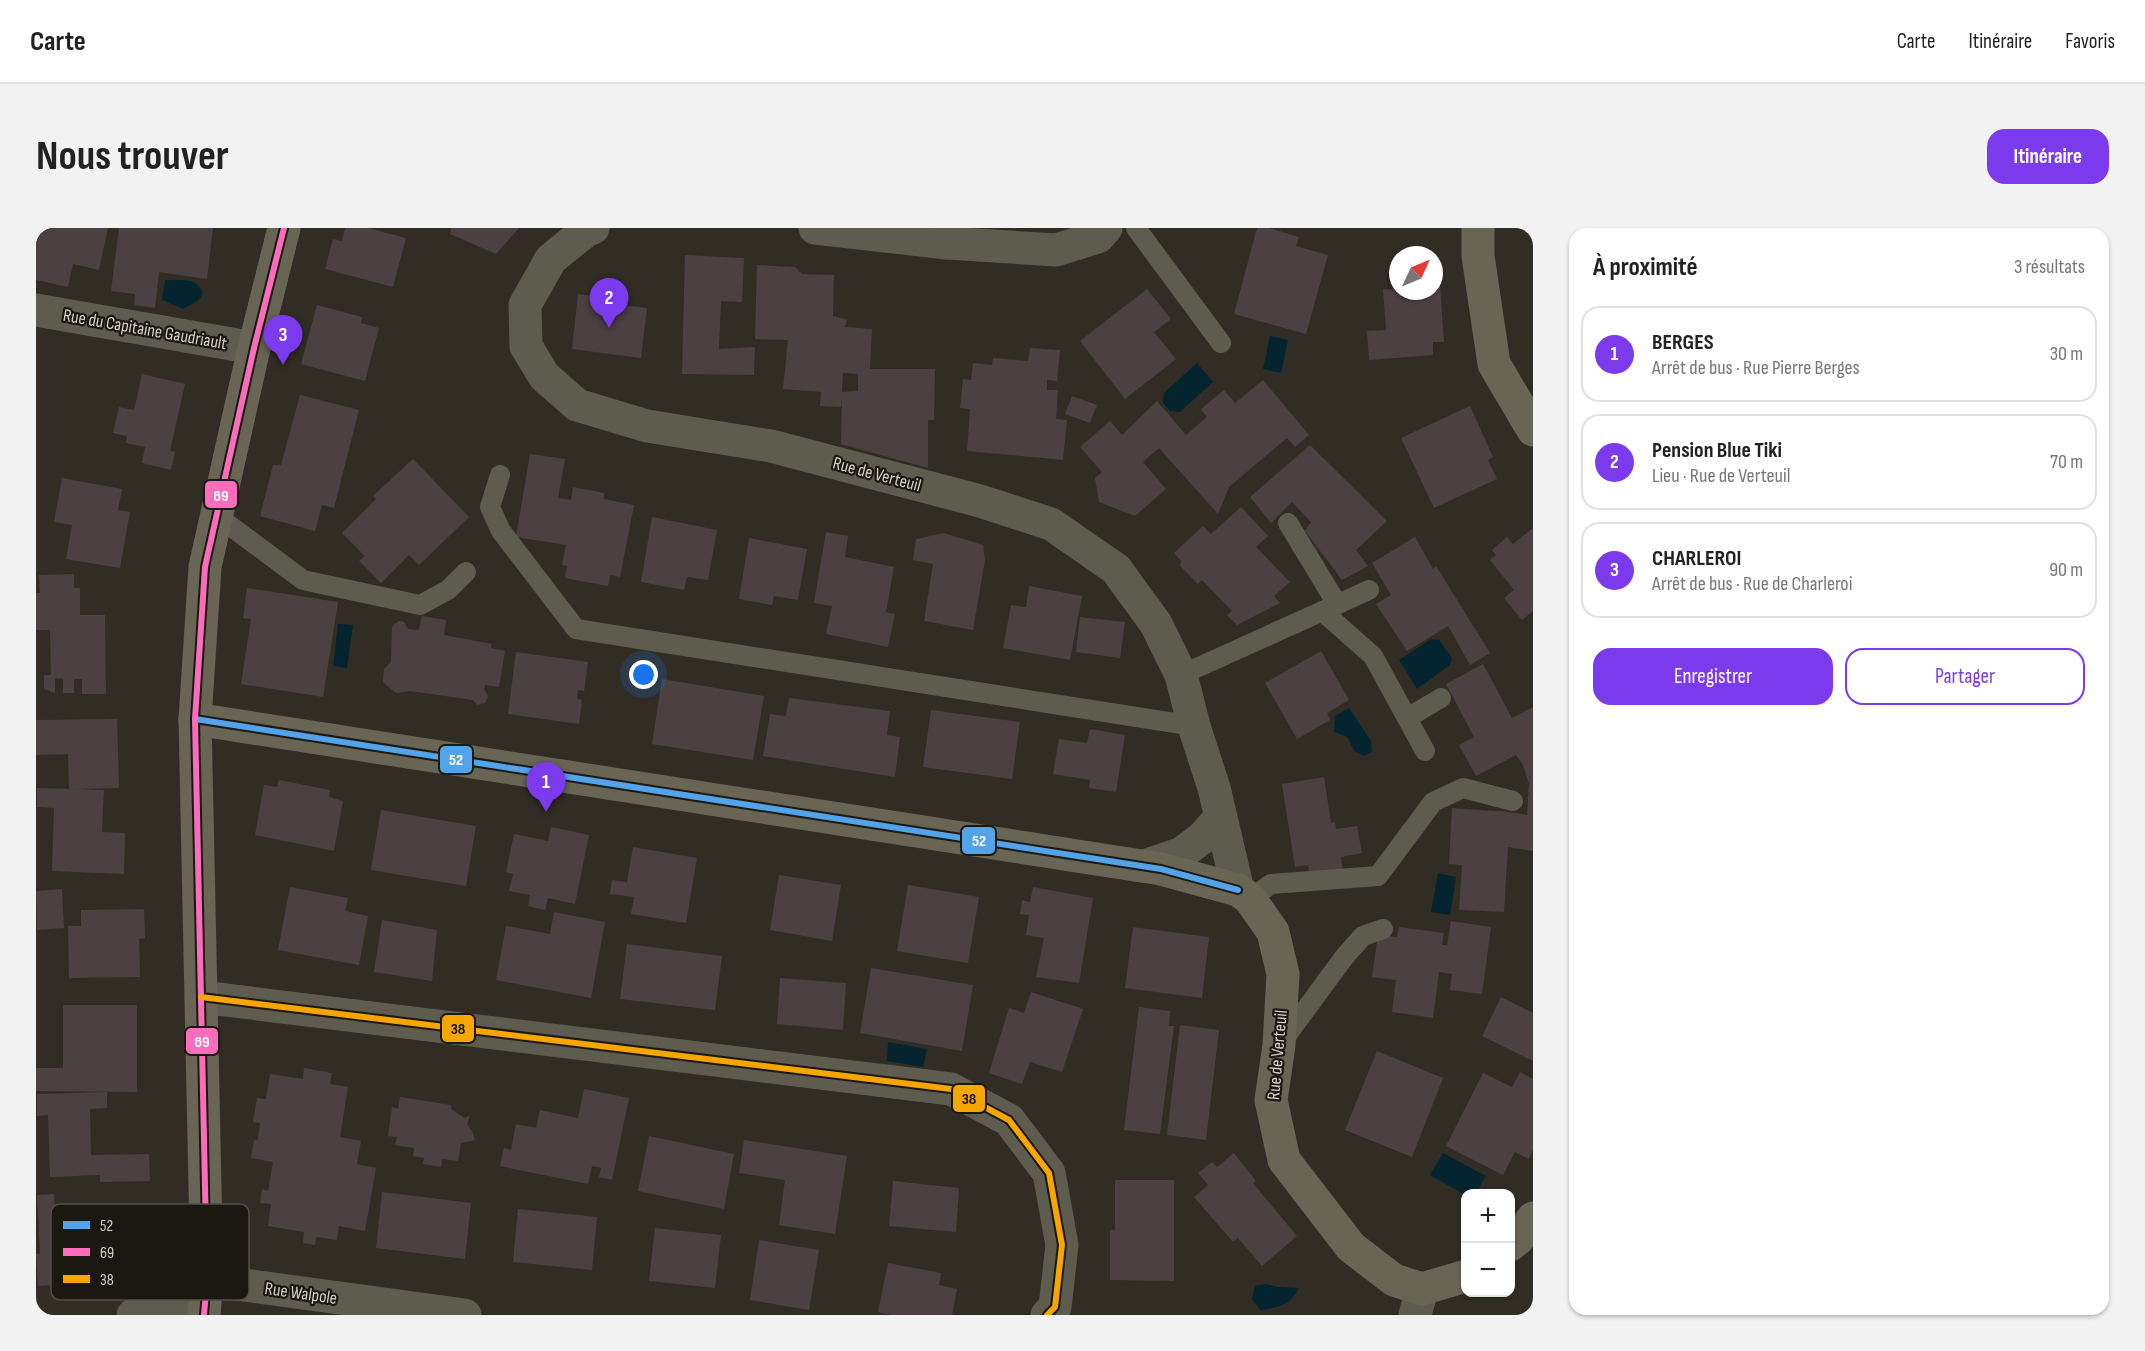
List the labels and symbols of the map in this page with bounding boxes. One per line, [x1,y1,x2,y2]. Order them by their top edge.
north arrow [1389,246,1443,300]
pin: 2 [590,279,628,328]
street label: Rue du Capitaine Gaudriault [61,305,229,354]
pin: 3 [264,316,302,365]
street label: Rue de Verteuil [830,453,923,496]
line badge: 69 [204,480,238,509]
text: 69 [213,487,229,506]
your location [629,660,658,689]
line badge: 52 [439,745,473,774]
text: 52 [449,751,463,770]
pin: 1 [526,762,566,812]
line badge: 52 [961,826,996,855]
text: 52 [972,832,986,851]
street label: Rue de Verteuil [1263,1009,1292,1101]
line badge: 38 [441,1014,475,1043]
text: 38 [451,1020,466,1039]
line badge: 69 [185,1027,219,1055]
text: 69 [194,1033,210,1052]
line badge: 38 [952,1084,986,1113]
text: 38 [962,1090,977,1109]
legend [51,1204,249,1300]
text: 52 [100,1217,113,1236]
text: 69 [100,1244,114,1263]
text: 38 [100,1271,114,1290]
street label: Rue Walpole [263,1278,339,1309]

